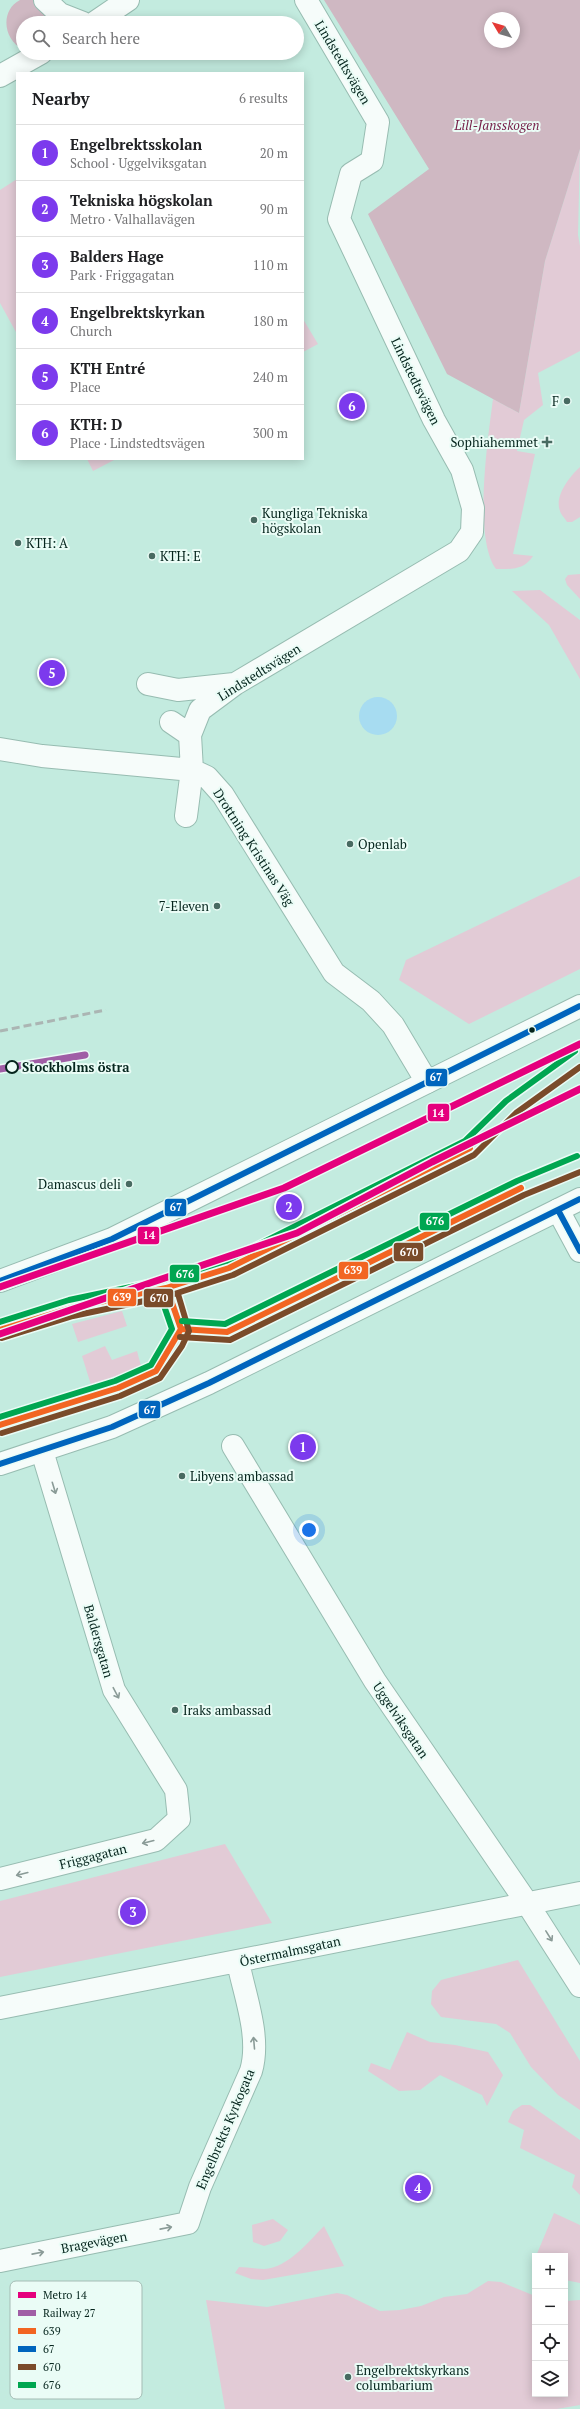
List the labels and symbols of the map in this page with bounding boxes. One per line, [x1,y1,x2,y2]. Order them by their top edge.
north arrow [484,12,520,48]
street label: Lindstedtsvägen [311,17,375,108]
park label: Lill-Jansskogen [454,116,539,134]
street label: Lindstedtsvägen [387,334,445,428]
pin: 6 [339,391,365,421]
place label: F [552,392,559,410]
marker: F [562,396,572,406]
place label: Sophiahemmet [450,433,538,451]
marker: Sophiahemmet [541,436,553,448]
place label: Kungliga Tekniska högskolan [262,504,368,537]
marker: Kungliga Tekniska högskolan [249,515,259,525]
place label: KTH: A [26,534,68,552]
marker: KTH: A [13,538,23,548]
place label: KTH: E [160,547,201,565]
marker: KTH: E [147,551,157,561]
street label: Lindstedtsvägen [214,639,304,705]
pin: 5 [39,658,65,688]
street label: Drottning Kristinas Väg [209,785,299,909]
place label: Openlab [358,835,407,853]
marker: Openlab [345,839,355,849]
place label: 7-Eleven [159,897,209,915]
marker: 7-Eleven [212,901,222,911]
unlabelled marker [527,1025,537,1035]
place label: Stockholms östra [22,1058,130,1076]
marker: Stockholms östra [5,1060,19,1074]
line badge: 67 [425,1068,448,1087]
text: 67 [430,1070,442,1084]
line badge: 14 [427,1103,450,1122]
text: 14 [432,1106,445,1120]
place label: Damascus deli [38,1175,121,1193]
marker: Damascus deli [124,1179,134,1189]
pin: 2 [276,1192,302,1222]
line badge: 67 [164,1198,187,1217]
text: 67 [170,1200,182,1214]
line badge: 676 [419,1212,450,1231]
text: 676 [426,1214,444,1228]
line badge: 14 [137,1226,160,1245]
text: 14 [143,1228,156,1242]
line badge: 670 [393,1242,424,1262]
text: 670 [400,1245,418,1259]
line badge: 639 [338,1261,369,1280]
text: 639 [344,1263,362,1277]
line badge: 676 [169,1264,200,1283]
text: 676 [176,1267,194,1281]
line badge: 639 [107,1288,137,1307]
line badge: 670 [143,1288,174,1308]
text: 639 [113,1290,131,1304]
text: 670 [150,1291,168,1305]
line badge: 67 [138,1400,161,1419]
text: 67 [144,1403,156,1417]
pin: 1 [290,1432,316,1462]
place label: Libyens ambassad [190,1467,294,1485]
marker: Libyens ambassad [177,1471,187,1481]
one-way arrow [51,1482,58,1495]
your location [299,1520,319,1540]
street label: Baldersgatan [80,1602,118,1680]
street label: Uggelviksgatan [369,1678,433,1762]
one-way arrow [113,1687,120,1699]
place label: Iraks ambassad [183,1701,271,1719]
marker: Iraks ambassad [170,1705,180,1715]
street label: Friggagatan [57,1839,129,1873]
one-way arrow [142,1839,155,1846]
one-way arrow [16,1870,29,1878]
pin: 3 [120,1897,146,1927]
one-way arrow [545,1930,553,1942]
street label: Östermalmsgatan [238,1931,342,1970]
one-way arrow [250,2037,258,2050]
street label: Engelbrekts Kyrkogata [191,2066,259,2192]
pin: 4 [405,2173,431,2203]
one-way arrow [159,2224,172,2232]
street label: Bragevägen [59,2227,129,2257]
one-way arrow [31,2249,44,2257]
legend [10,2281,142,2399]
text: Metro 14 [43,2288,87,2302]
text: Railway 27 [43,2306,96,2320]
text: 639 [43,2324,61,2338]
text: 67 [43,2342,55,2356]
text: 670 [43,2360,61,2374]
place label: Engelbrektskyrkans columbarium [356,2361,469,2394]
marker: Engelbrektskyrkans columbarium [343,2372,353,2382]
text: 676 [43,2378,61,2392]

